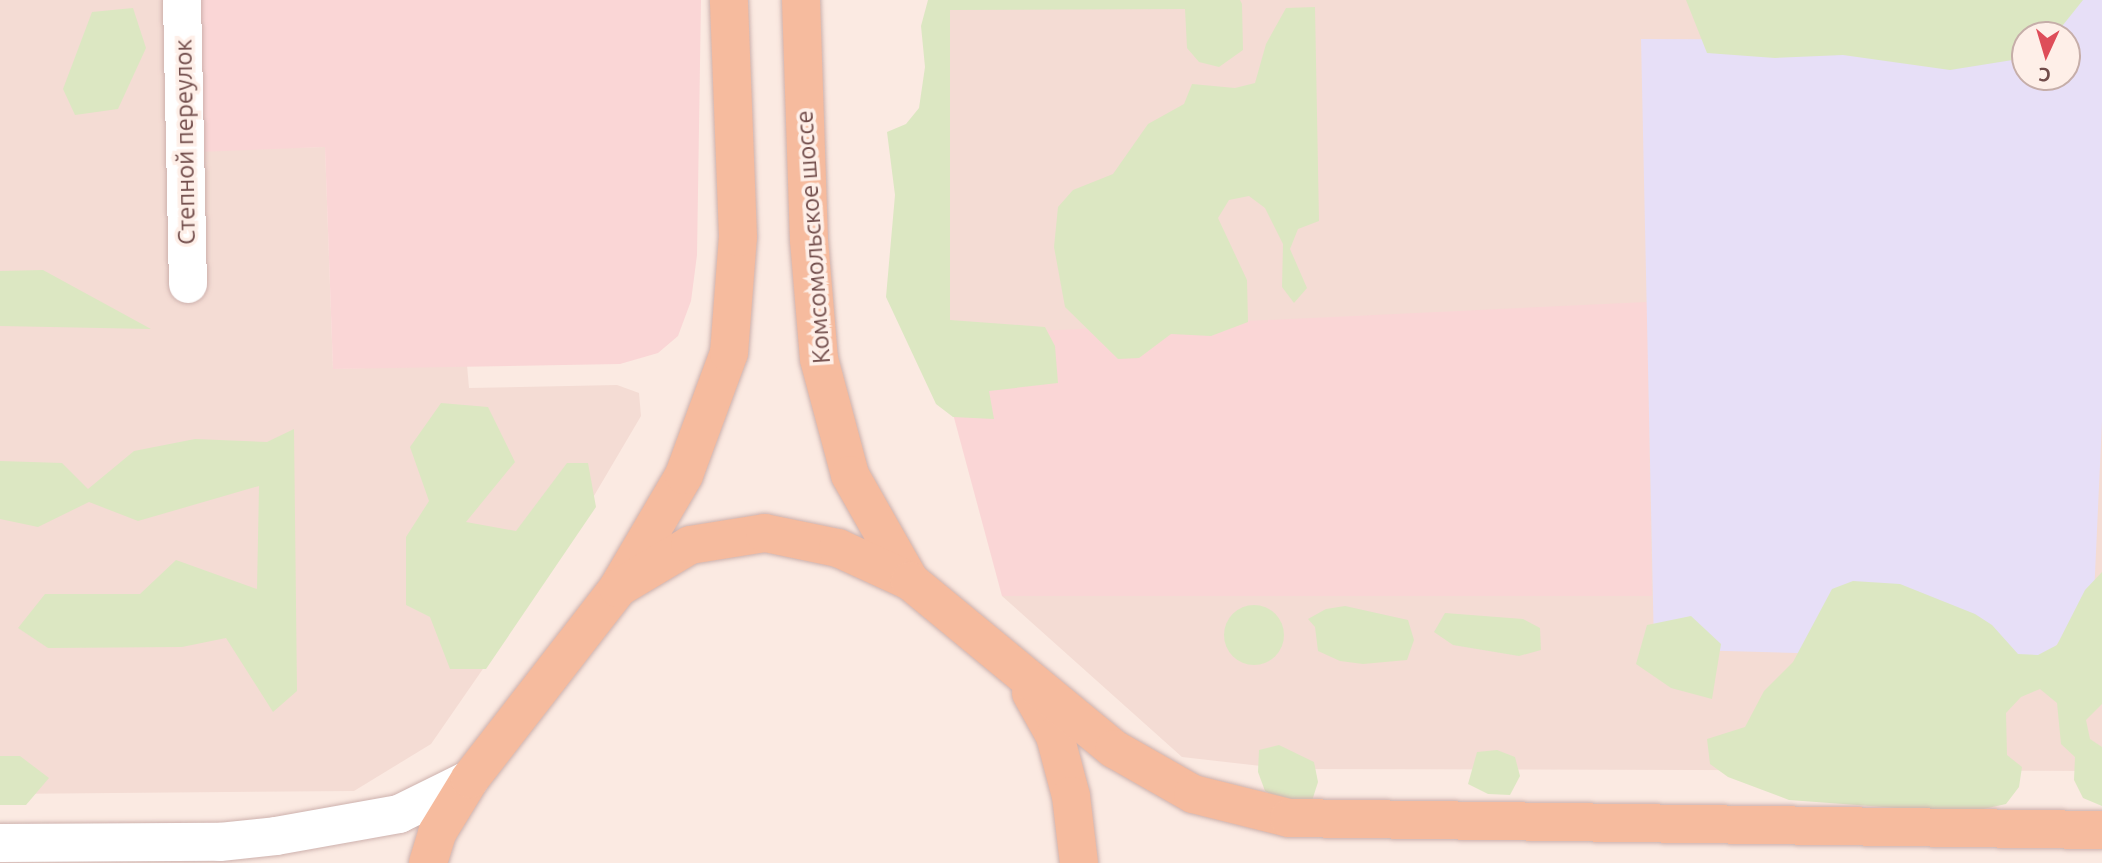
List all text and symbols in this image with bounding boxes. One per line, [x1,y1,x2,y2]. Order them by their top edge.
north arrow [2011,21,2081,91]
street label: Степной переулок [169,39,201,245]
text: С [2038,64,2052,86]
street label: Комсомольское шоссе [790,109,836,365]

